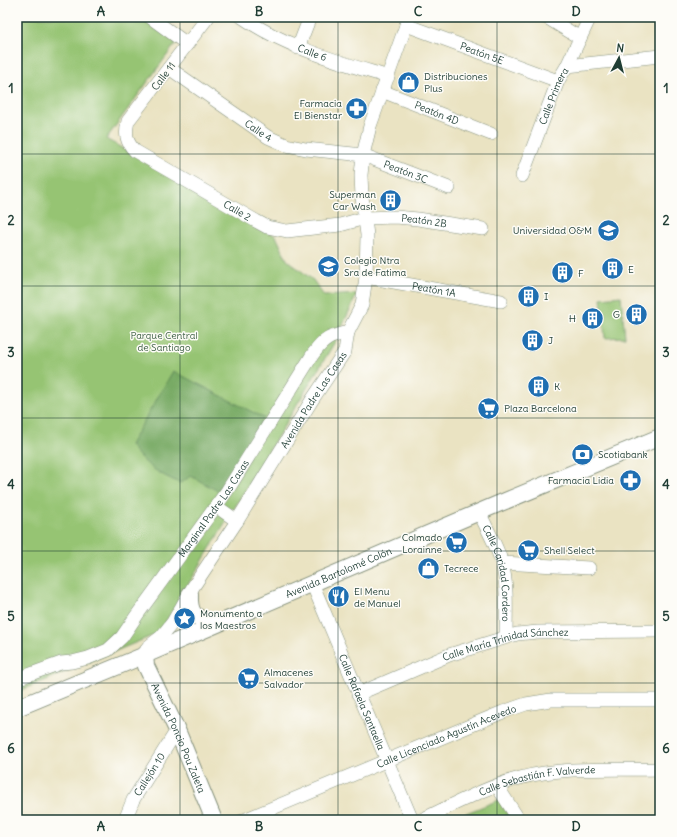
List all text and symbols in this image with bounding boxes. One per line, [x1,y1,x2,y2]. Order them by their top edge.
text: A [97,3,106,20]
text: B [255,3,264,20]
text: C [414,3,423,20]
text: D [571,3,581,20]
north arrow [599,38,639,78]
street label: Peatón 5E [458,39,506,67]
street label: Calle 6 [296,41,329,64]
text: N [616,41,625,55]
street label: Calle 11 [148,59,178,93]
street label: Calle Primera [536,65,572,126]
shop icon: Distribuciones Plus [396,69,422,95]
place label: Distribuciones Plus [424,70,488,95]
text: 1 [8,80,14,97]
text: 1 [663,80,669,97]
pharmacy icon: Farmacia El Bienstar [344,96,370,122]
place label: Farmacia El Bienstar [294,97,342,122]
street label: Peatón 4D [413,98,461,128]
street label: Calle 4 [242,117,274,145]
street label: Peatón 3C [382,158,430,186]
building icon: Superman Car Wash [378,187,404,213]
place label: Superman Car Wash [329,188,376,213]
street label: Calle 2 [221,198,254,224]
text: 2 [7,212,15,229]
street label: Peatón 2B [401,212,448,230]
text: 2 [662,212,670,229]
school or university icon: Universidad O&M [595,217,621,243]
place label: Universidad O&M [513,224,592,237]
school or university icon: Colegio Ntra Sra de Fatima [315,253,341,279]
place label: Colegio Ntra Sra de Fatima [344,254,406,279]
building icon: E [599,256,625,282]
building icon: F [550,260,576,286]
place label: E [628,263,634,276]
place label: F [578,267,584,280]
street label: Peatón 1A [411,279,457,300]
building icon: I [516,283,542,309]
place label: I [544,290,548,303]
building icon: G [623,301,649,327]
building icon: H [579,305,605,331]
place label: G [613,308,620,321]
place label: H [569,312,576,325]
building icon: J [520,327,546,353]
park label: Parque Central de Santiago [130,329,198,354]
place label: J [548,334,553,347]
text: 3 [7,344,15,361]
text: 3 [662,344,670,361]
street label: Avenida Padre Las Casas [278,349,350,451]
building icon: K [525,373,551,399]
place label: K [554,380,561,393]
supermarket icon: Plaza Barcelona [476,395,502,421]
place label: Plaza Barcelona [504,402,577,415]
bank icon: Scotiabank [570,441,596,467]
place label: Scotiabank [598,448,648,461]
street label: Marginal Padre Las Casas [175,457,252,560]
pharmacy icon: Farmacia Lidia [617,467,643,493]
place label: Farmacia Lidia [548,474,614,487]
text: 4 [7,476,15,493]
text: 4 [662,476,670,493]
street label: Calle Caridad Cordero [479,523,512,622]
supermarket icon: Colmado Lorainne [444,530,470,556]
place label: Colmado Lorainne [402,531,442,556]
supermarket icon: Shell Select [516,537,542,563]
street label: Avenida Bartolomé Colón [284,544,394,601]
place label: Shell Select [544,544,595,557]
shop icon: Tecrece [416,555,442,581]
place label: Tecrece [444,562,478,575]
restaurant icon: El Menu de Manuel [326,584,352,610]
place label: El Menu de Manuel [354,585,401,610]
place icon: Monumento a los Maestros [172,606,198,632]
place label: Monumento a los Maestros [200,607,262,632]
text: 5 [7,608,15,625]
text: 5 [662,608,670,625]
street label: Calle María Trinidad Sánchez [440,626,569,664]
street label: Calle Rafaela Santaella [336,652,388,752]
supermarket icon: Almacenes Salvador [235,665,261,691]
place label: Almacenes Salvador [264,666,314,691]
street label: Avenida Poncio Pou Zaleta [148,681,208,795]
street label: Calle Licenciado Agustín Acevedo [375,702,518,771]
text: 6 [7,740,15,757]
text: 6 [662,740,670,757]
street label: Callejón 10 [131,750,168,799]
street label: Calle Sebastián F. Valverde [477,763,595,799]
text: A [97,818,106,835]
text: B [255,818,264,835]
text: C [414,818,423,835]
text: D [571,818,581,835]

